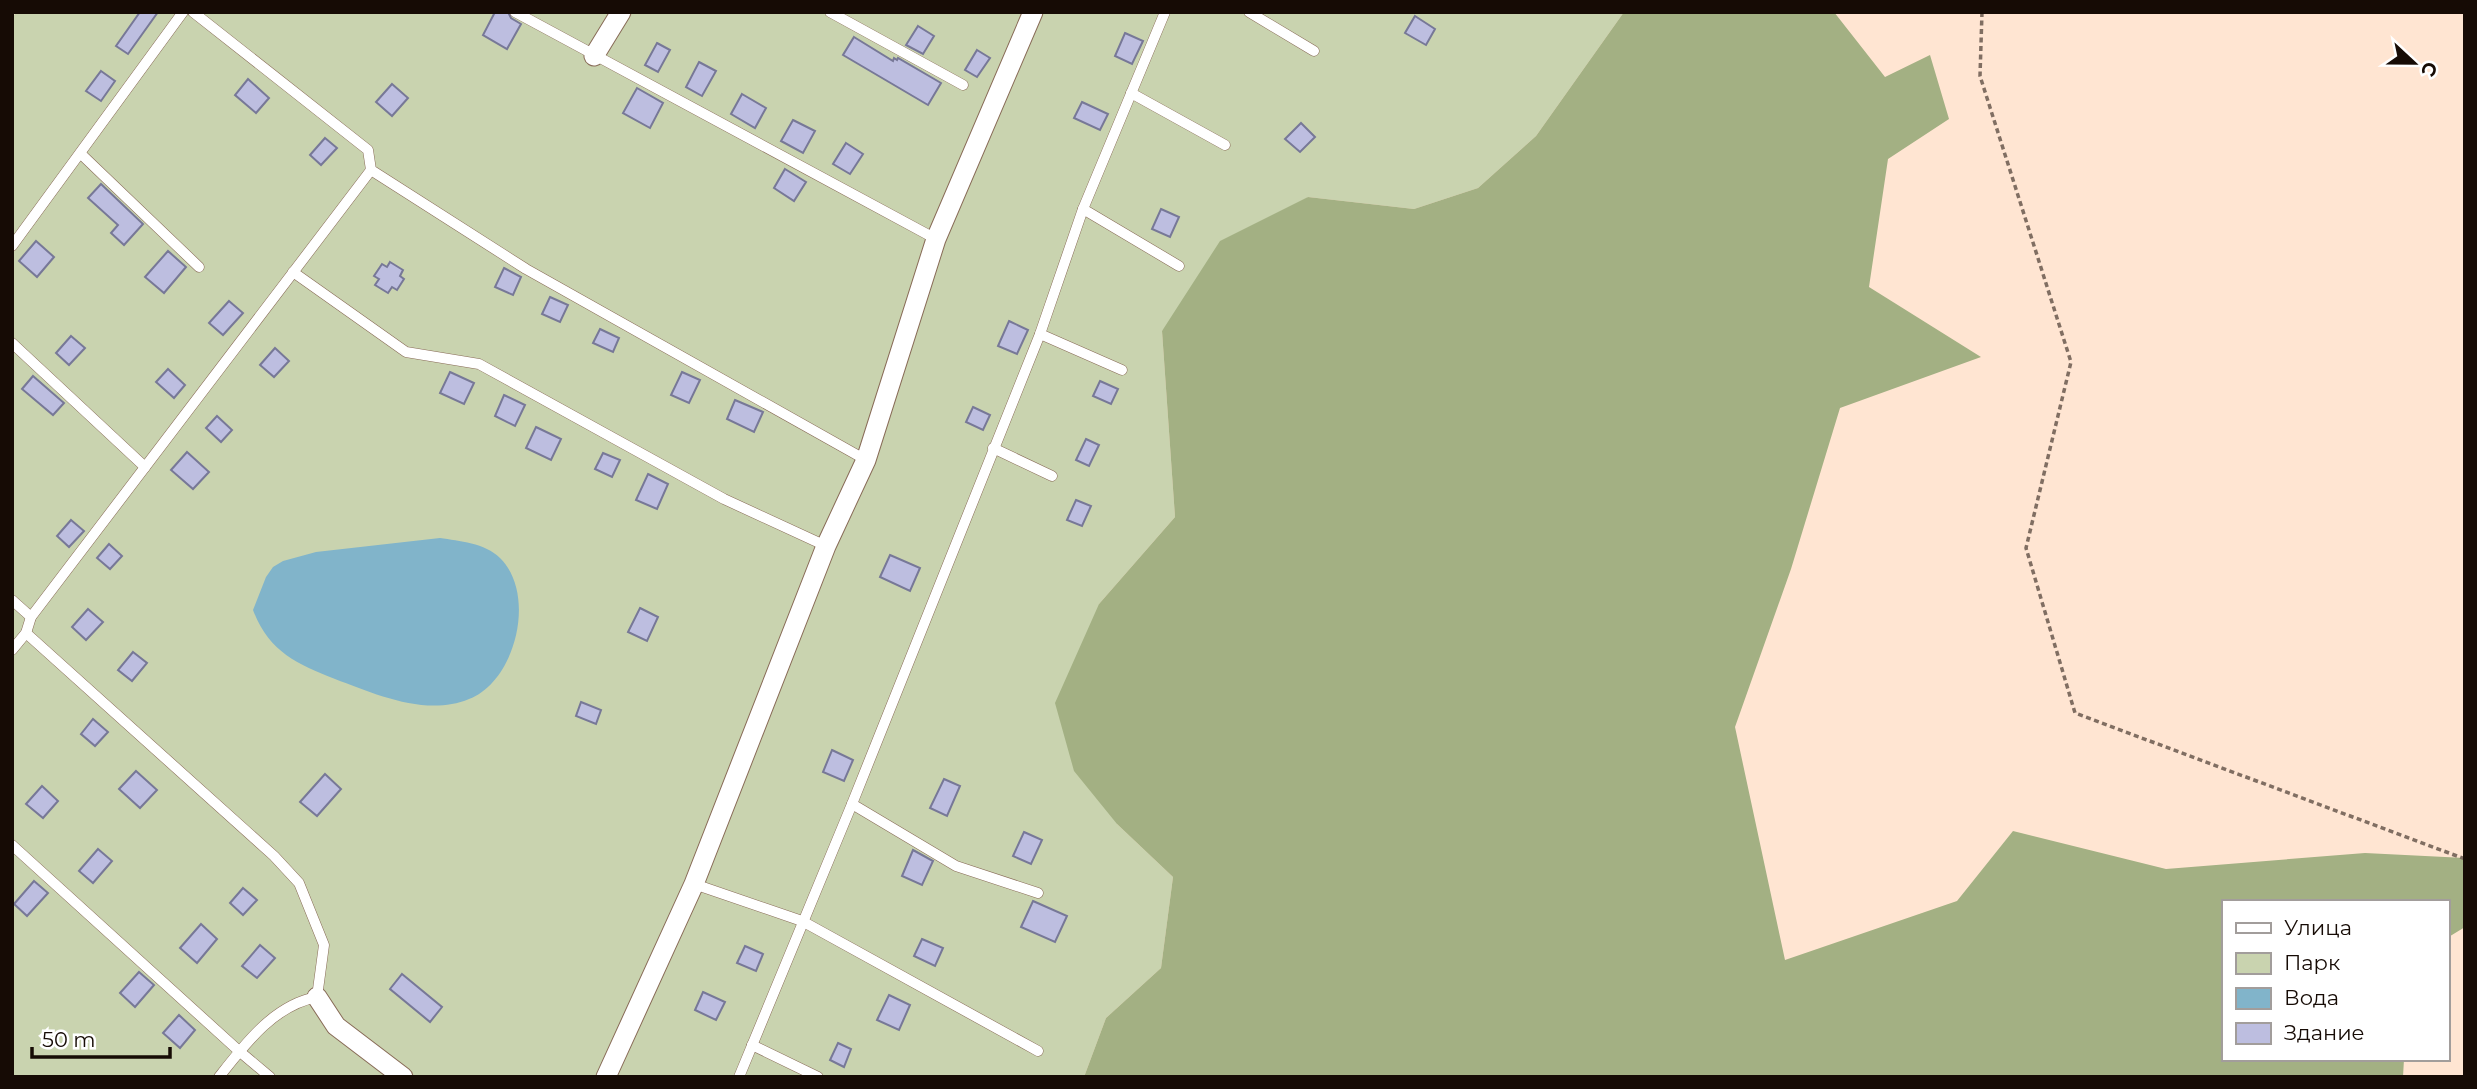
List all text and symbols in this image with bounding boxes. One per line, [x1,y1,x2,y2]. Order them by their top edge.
north arrow [2379,28,2449,98]
text: С [2416,58,2443,80]
legend [2222,900,2449,1061]
text: Улица [2284,915,2352,940]
text: Парк [2284,950,2340,975]
text: Вода [2284,985,2339,1010]
scale bar [32,1016,170,1060]
text: Здание [2284,1020,2365,1045]
text: 50 m [42,1027,96,1052]

